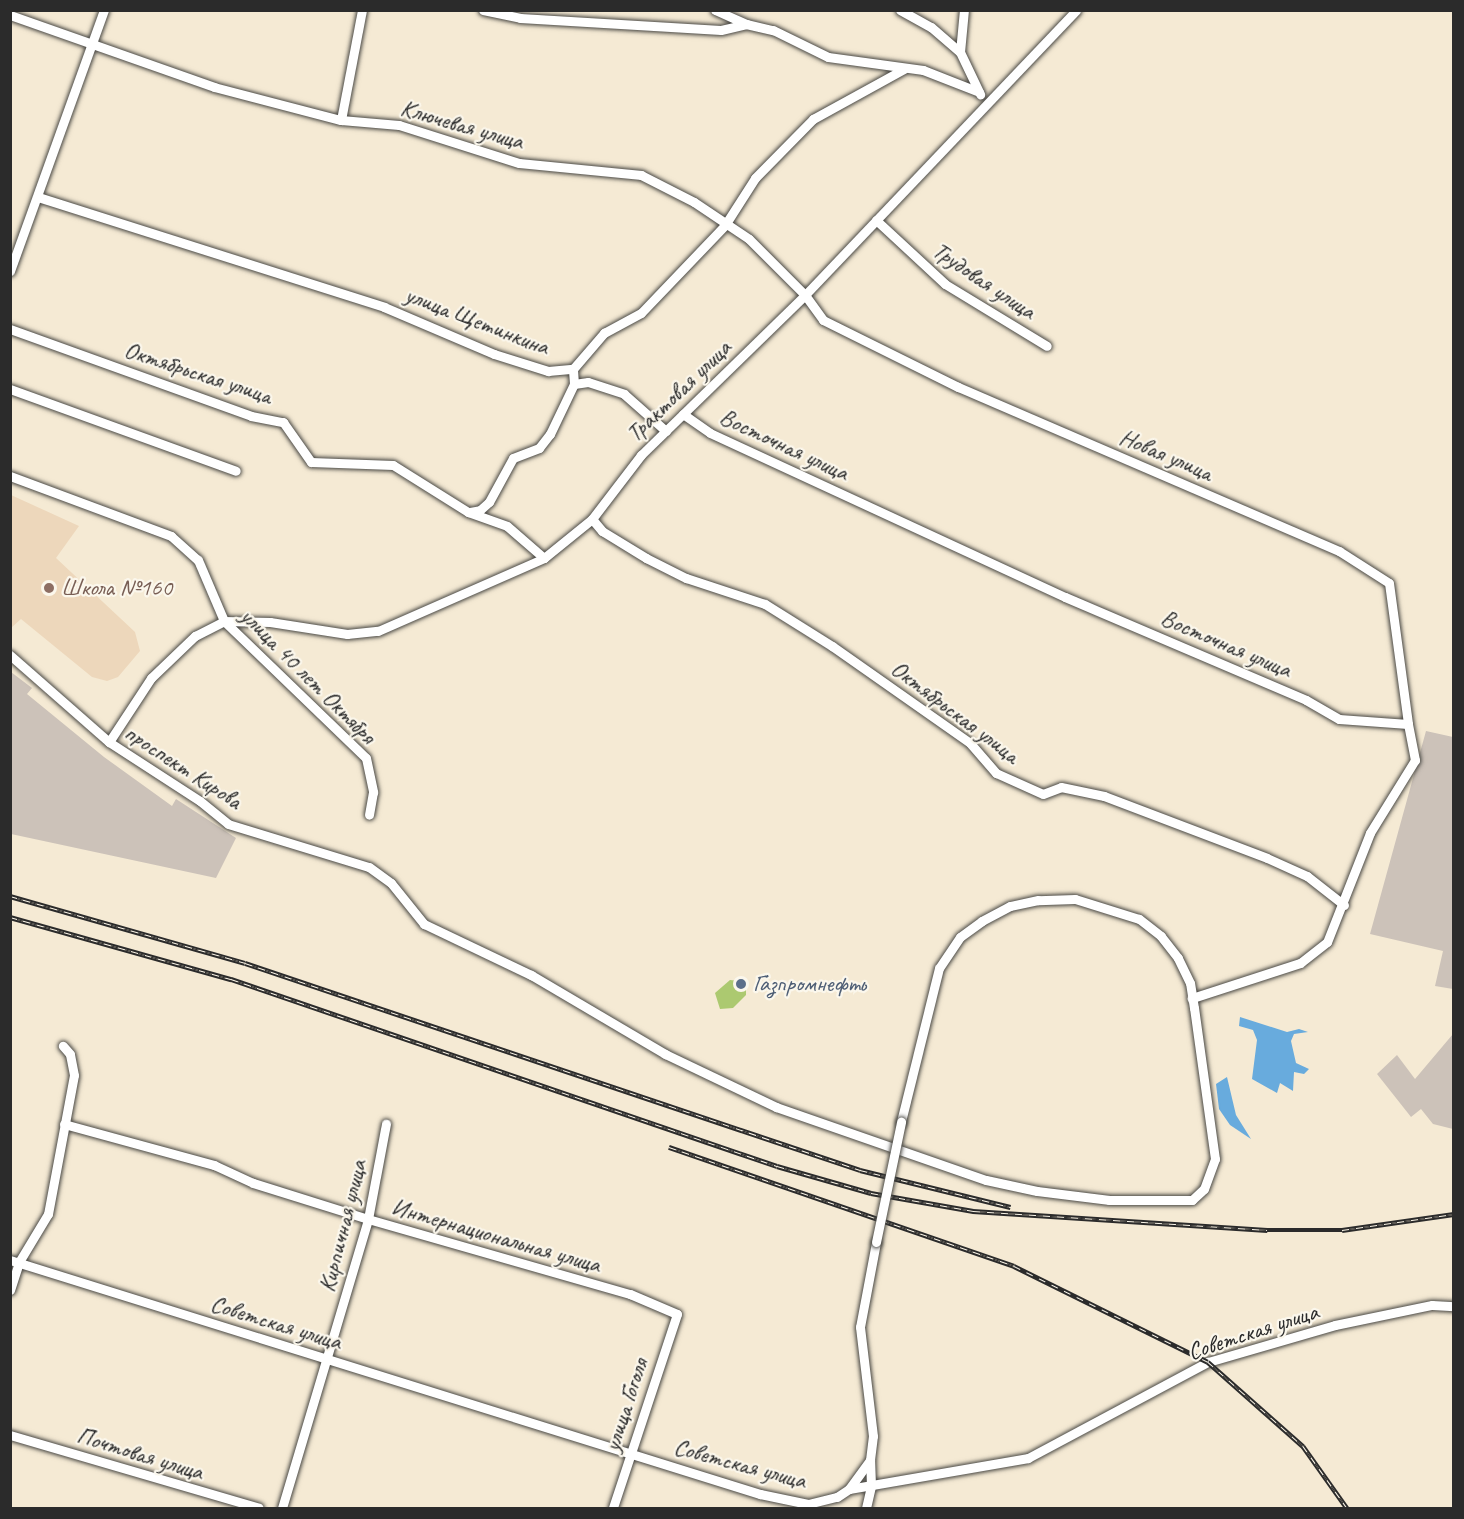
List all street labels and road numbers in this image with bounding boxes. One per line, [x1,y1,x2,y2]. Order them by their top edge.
street label: Ключевая улица [397,94,527,156]
street label: Трудовая улица [926,236,1042,326]
street label: улица Щетинкина [402,281,552,361]
street label: Трактовая улица [620,333,738,449]
street label: Октябрьская улица [120,335,276,411]
street label: Восточная улица [714,402,854,488]
street label: Новая улица [1115,422,1217,488]
street label: улица 40 лет Октября [233,601,383,751]
street label: Восточная улица [1155,603,1297,685]
street label: Октябрьская улица [885,654,1025,770]
street label: проспект Кирова [119,718,247,816]
street label: Кирпичная улица [312,1156,374,1296]
street label: Интернациональная улица [388,1192,604,1280]
street label: Советская улица [206,1289,346,1357]
street label: Советская улица [1183,1297,1323,1367]
street label: улица Гоголя [598,1355,654,1455]
street label: Почтовая улица [73,1421,207,1487]
street label: Советская улица [670,1432,810,1496]

